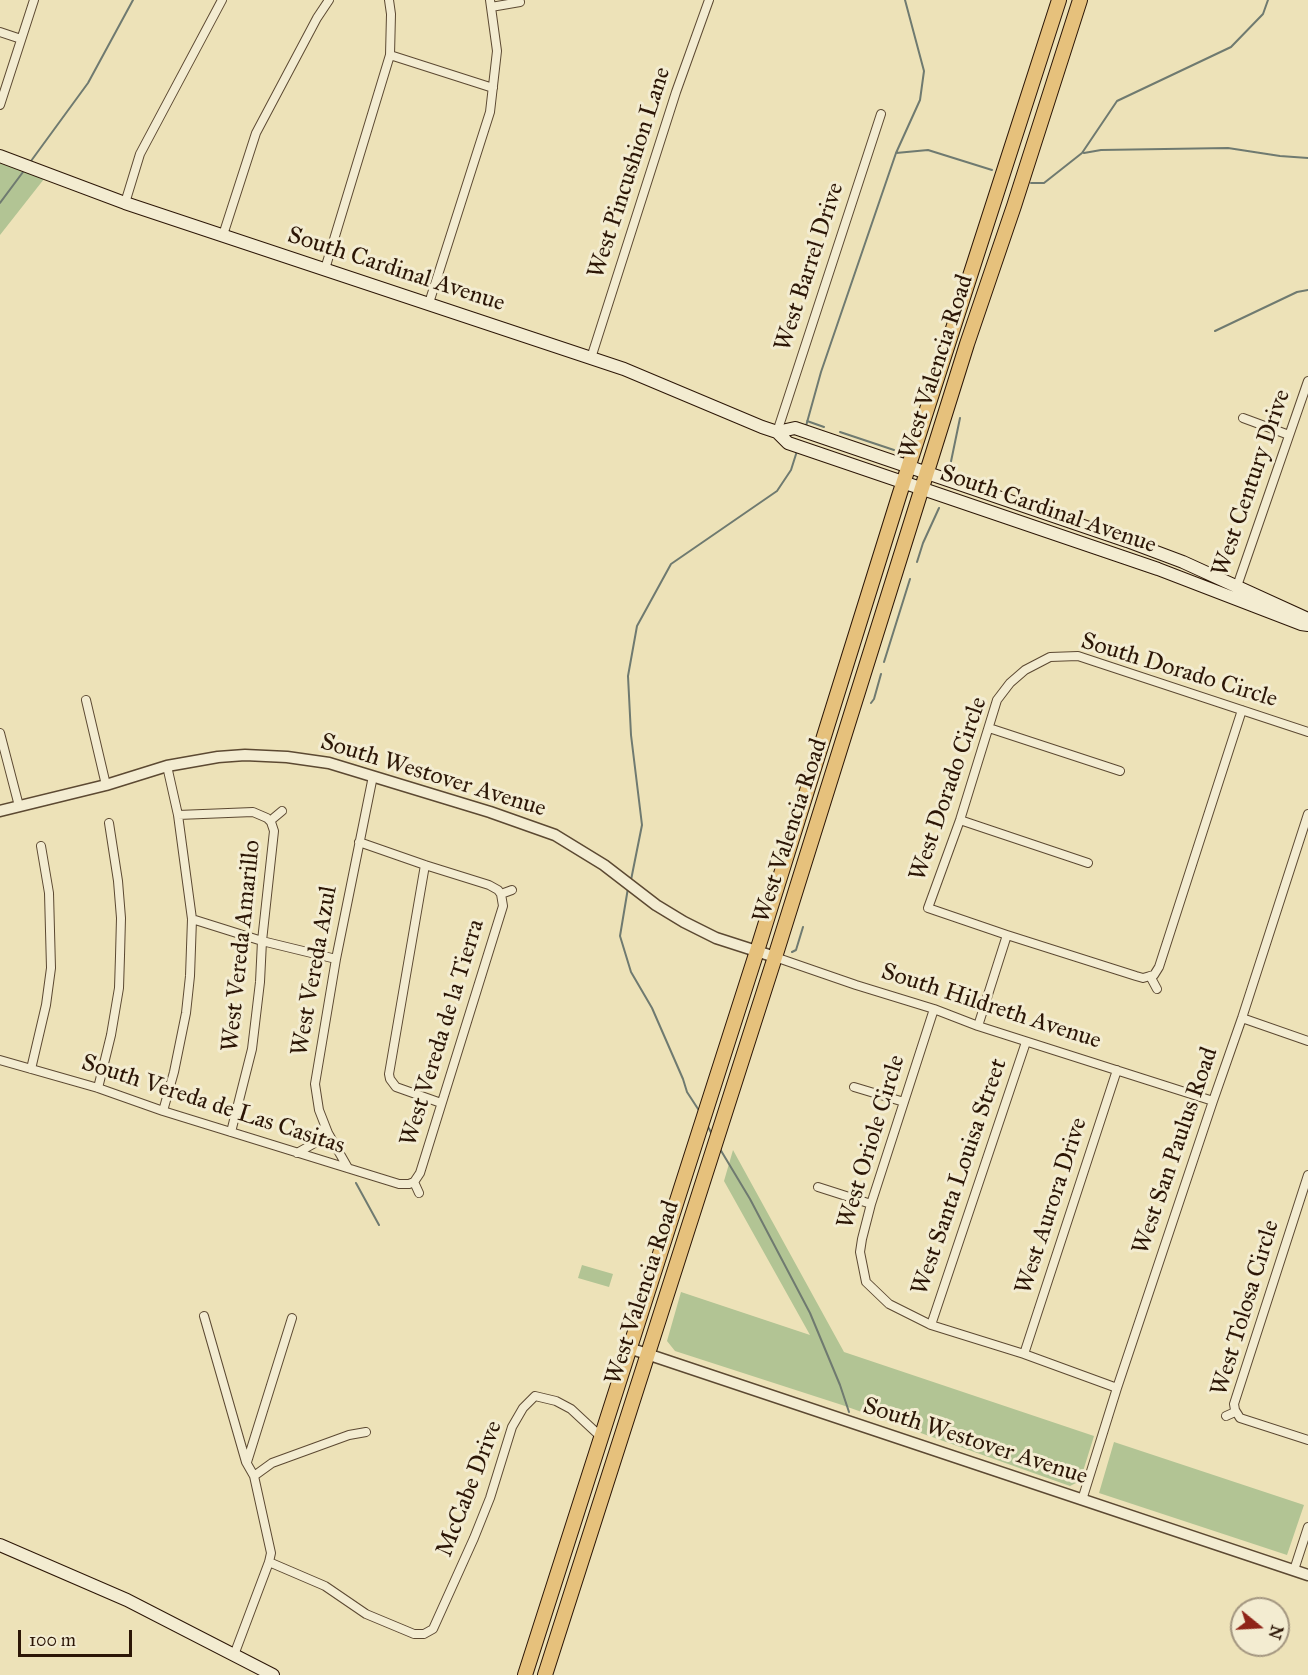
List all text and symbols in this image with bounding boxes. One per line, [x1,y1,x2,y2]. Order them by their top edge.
street label: West Pincushion Lane [582,64,678,282]
street label: West Barrel Drive [769,179,851,355]
street label: South Cardinal Avenue [284,221,508,319]
street label: West Valencia Road [894,271,980,463]
street label: West Century Drive [1207,386,1297,580]
street label: South Cardinal Avenue [936,459,1160,561]
street label: South Dorado Circle [1077,627,1281,715]
street label: West Dorado Circle [904,693,994,885]
street label: South Westover Avenue [317,728,549,824]
street label: West Valencia Road [748,735,834,927]
street label: West Vereda Amarillo [217,839,267,1053]
street label: West Vereda Azul [286,884,344,1058]
street label: West Vereda de la Tierra [395,916,491,1150]
street label: South Hildreth Avenue [877,958,1105,1056]
street label: West San Paulus Road [1127,1044,1225,1258]
street label: South Vereda de Las Casitas [78,1049,348,1161]
street label: West Oriole Circle [832,1052,912,1232]
street label: West Santa Louisa Street [906,1055,1014,1299]
street label: West Aurora Drive [1010,1114,1094,1298]
street label: West Valencia Road [600,1197,686,1389]
street label: West Tolosa Circle [1206,1217,1286,1399]
street label: South Westover Avenue [859,1392,1091,1492]
street label: McCabe Drive [431,1417,509,1561]
north arrow [1230,1597,1290,1657]
scale bar [21,1618,135,1656]
text: N [1265,1623,1287,1641]
text: 100 m [29,1629,76,1651]

